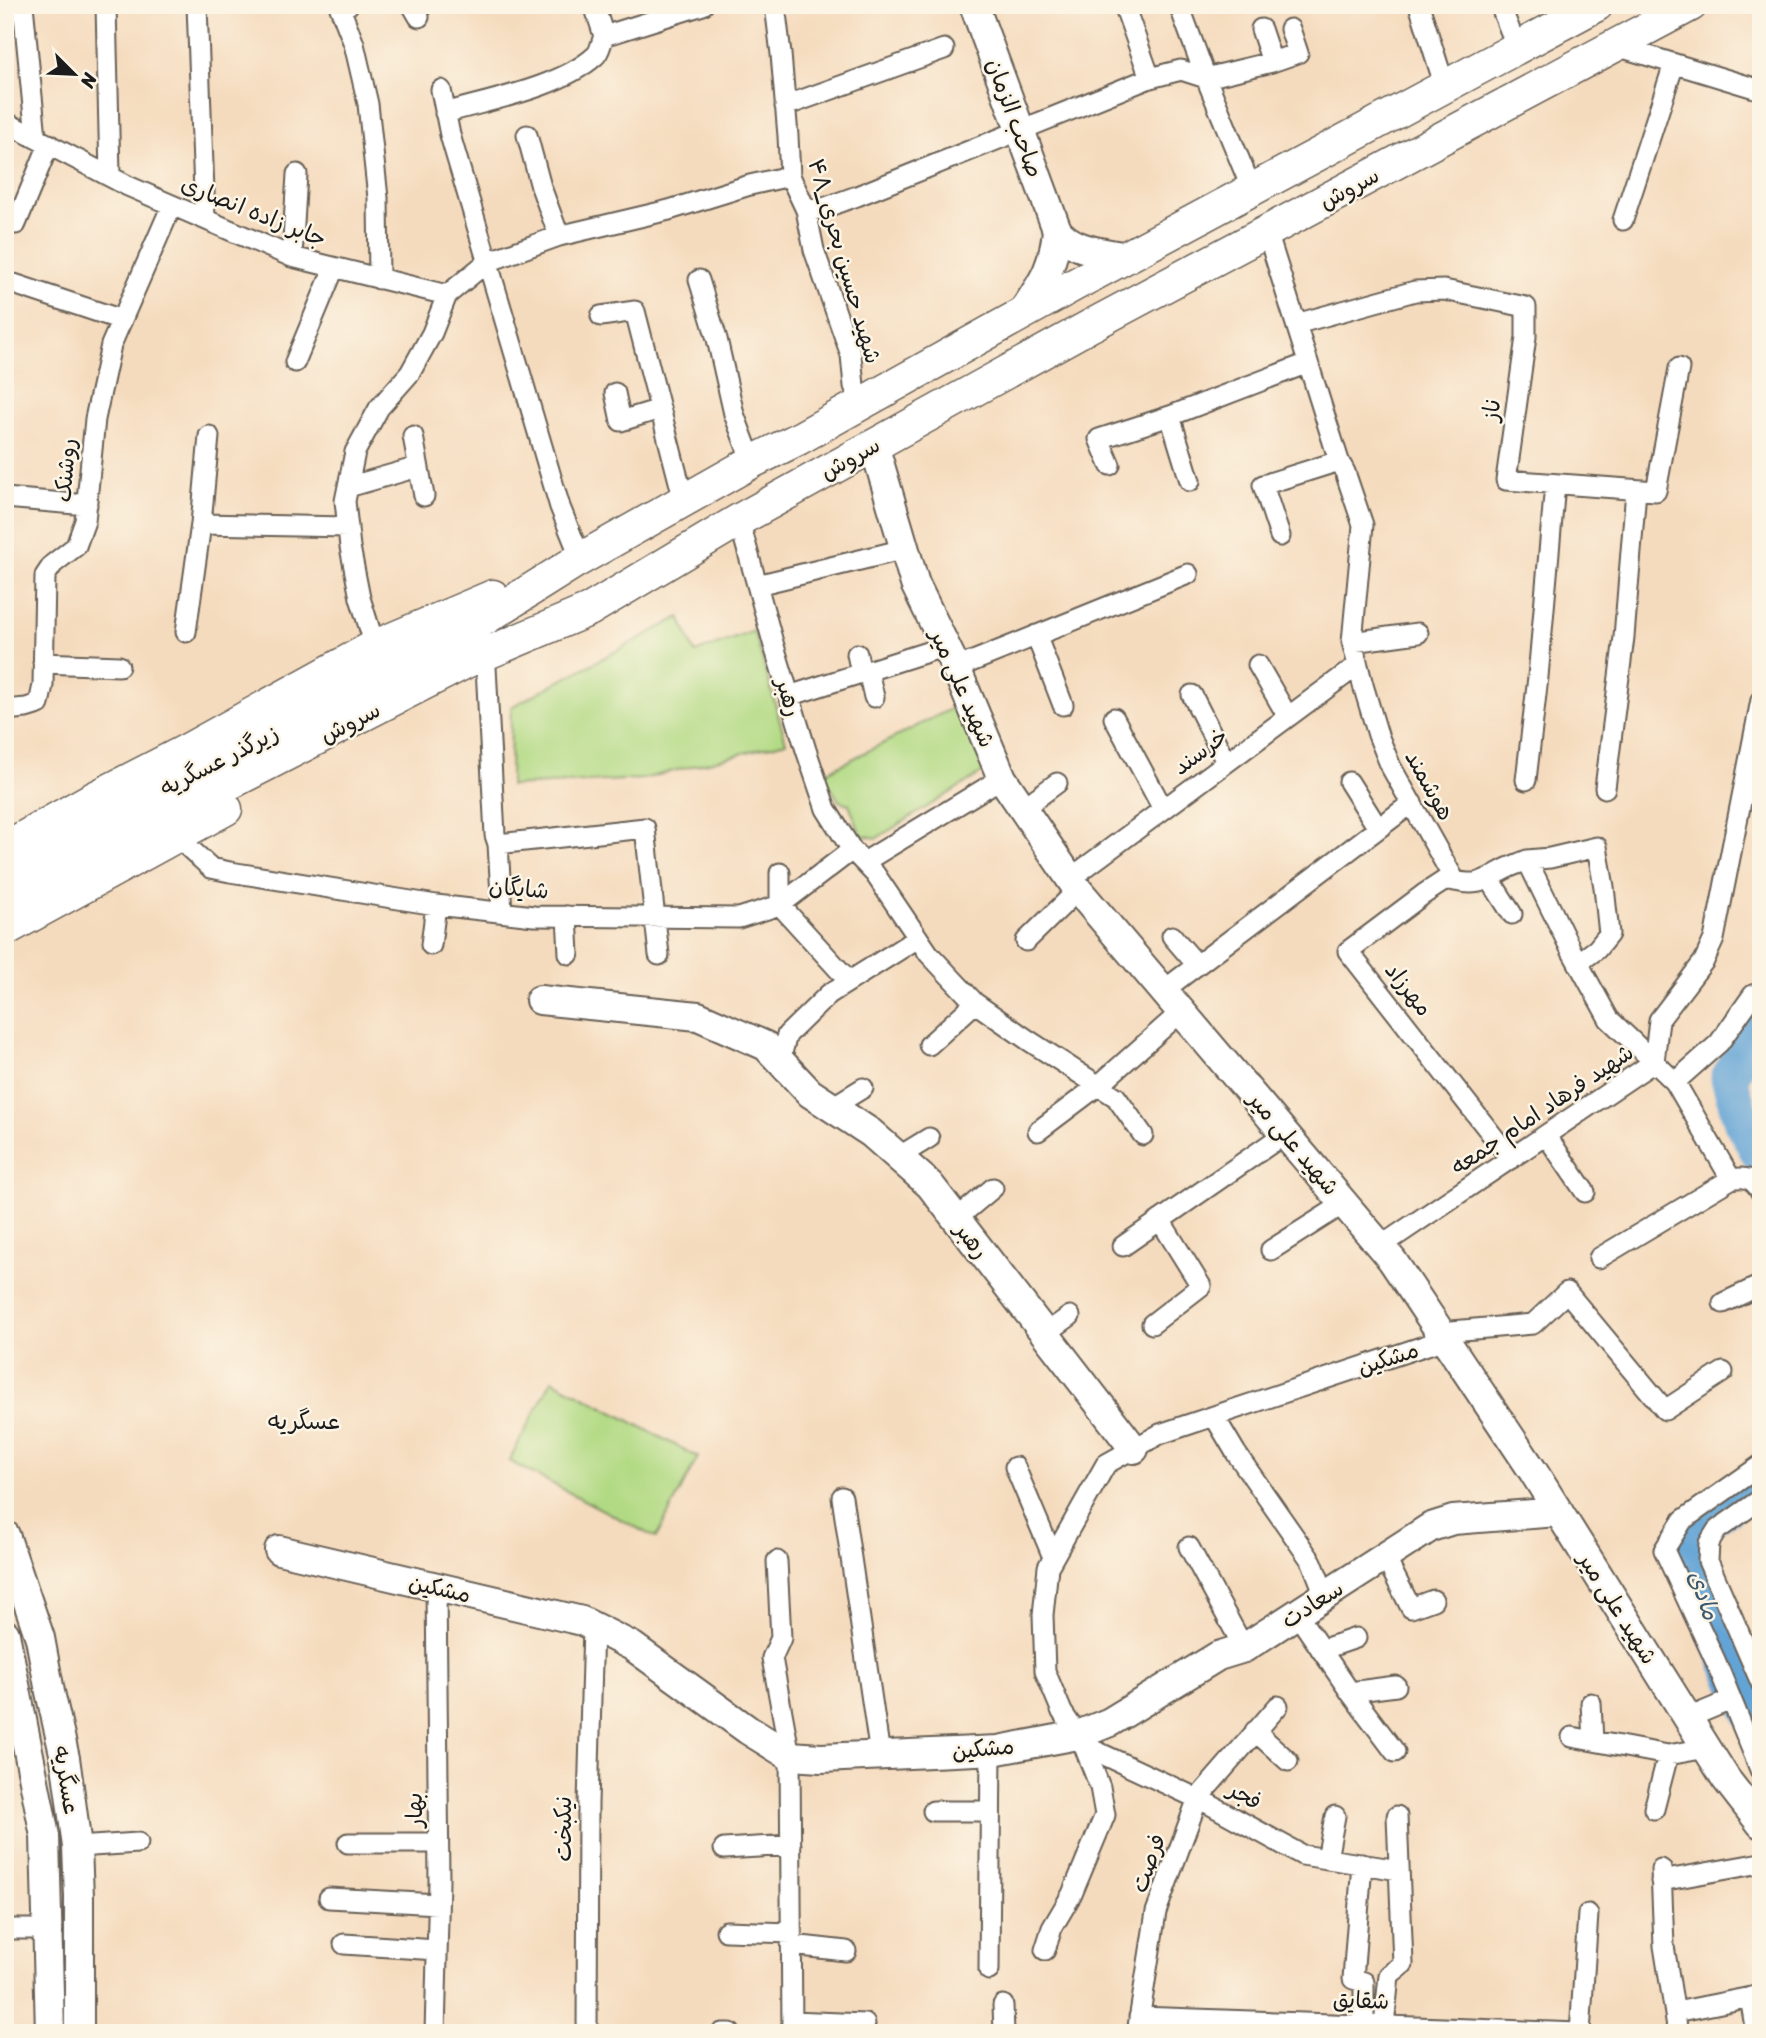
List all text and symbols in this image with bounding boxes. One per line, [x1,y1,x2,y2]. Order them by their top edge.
north arrow [38,38,108,108]
street label: صاحب الزمان [974,53,1055,184]
text: N [71,67,107,94]
street label: ۴۸_شهید حسین بحری [796,154,893,369]
street label: سروش [1311,155,1387,222]
street label: جابر زاده انصاری [175,164,333,259]
street label: ناز [1469,396,1513,426]
street label: سروش [812,425,888,492]
street label: روشنک [42,436,89,504]
street label: شهید علی میر [917,620,1007,755]
street label: رهبر [763,671,814,722]
street label: سروش [312,690,388,755]
street label: زیرگذر عسگریه [152,713,286,808]
street label: خرسند [1163,716,1237,786]
street label: هوشمند [1393,742,1466,828]
street label: شایگان [487,865,551,912]
street label: مهرزاد [1374,953,1443,1026]
street label: شهید فرهاد امام جمعه [1442,1033,1642,1186]
street label: شهید علی میر [1236,1080,1350,1205]
street label: رهبر [942,1211,1000,1268]
street label: مشکین [1352,1329,1424,1388]
district label: عسگریه [268,1400,340,1442]
street label: شهید علی میر [1565,1542,1669,1673]
street label: مشکین [405,1561,475,1616]
water label: مادی [1676,1564,1732,1626]
street label: سعادت [1272,1569,1352,1640]
street label: مشکین [950,1725,1016,1772]
street label: عسگریه [41,1743,92,1818]
street label: فجر [1218,1768,1270,1822]
street label: بهار [394,1792,435,1830]
street label: نیکبخت [543,1796,584,1862]
street label: فرصت [1119,1828,1178,1899]
street label: شقایق [1332,1979,1390,2022]

